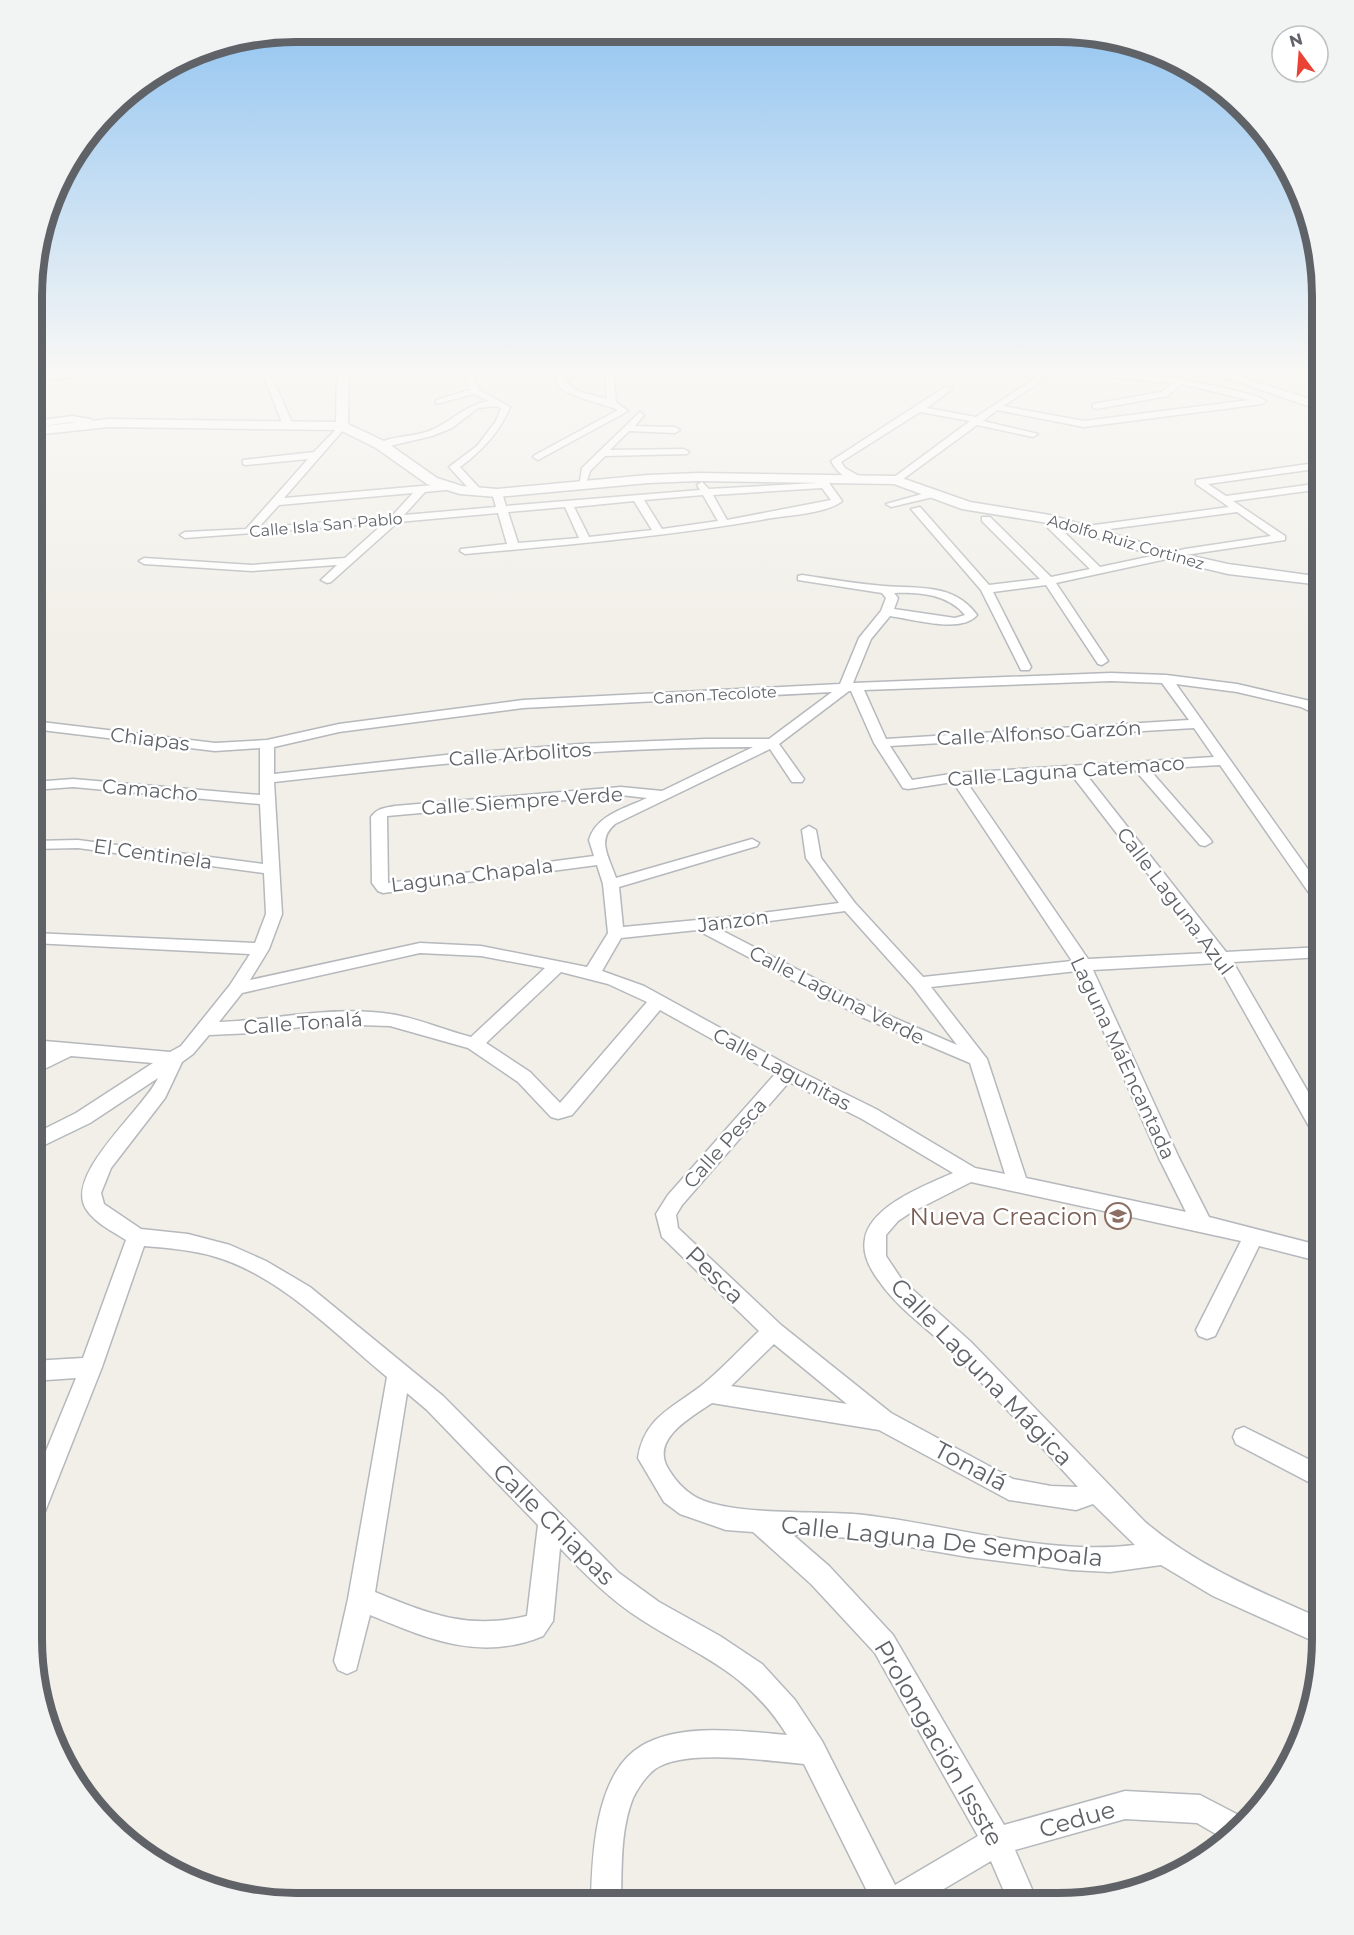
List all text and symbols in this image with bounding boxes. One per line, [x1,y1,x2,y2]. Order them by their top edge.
north arrow [1270,24,1330,84]
text: N [1287,29,1305,51]
street label: Calle Isla San Pablo [249,509,403,541]
street label: Adolfo Ruiz Cortinez [1045,511,1207,573]
street label: Canon Tecolote [653,682,777,708]
street label: Calle Alfonso Garzón [936,716,1142,750]
street label: Chiapas [109,722,191,756]
street label: Calle Arbolitos [448,737,592,771]
street label: Calle Laguna Catemaco [947,751,1185,791]
street label: Camacho [101,774,199,806]
street label: Calle Siempre Verde [420,782,624,820]
street label: Calle Laguna Azul [1112,822,1238,980]
street label: El Centinela [92,834,214,874]
street label: Laguna Chapala [390,853,554,897]
street label: Janzon [695,905,770,937]
street label: Calle Laguna Verde [745,940,929,1050]
street label: Laguna MáEncantada [1066,953,1180,1163]
street label: Calle Tonalá [243,1007,363,1039]
street label: Calle Lagunitas [709,1023,855,1116]
street label: Calle Pesca [678,1093,772,1193]
school or university icon: Nueva Creacion [1103,1201,1133,1231]
place label: Nueva Creacion [909,1202,1098,1231]
street label: Pesca [679,1240,751,1310]
street label: Calle Laguna Mágica [885,1272,1079,1472]
street label: Tonalá [930,1435,1012,1497]
street label: Calle Chiapas [487,1457,621,1591]
street label: Calle Laguna De Sempoala [780,1510,1104,1572]
street label: Prolongación Issste [868,1635,1010,1851]
street label: Cedue [1036,1794,1118,1844]

